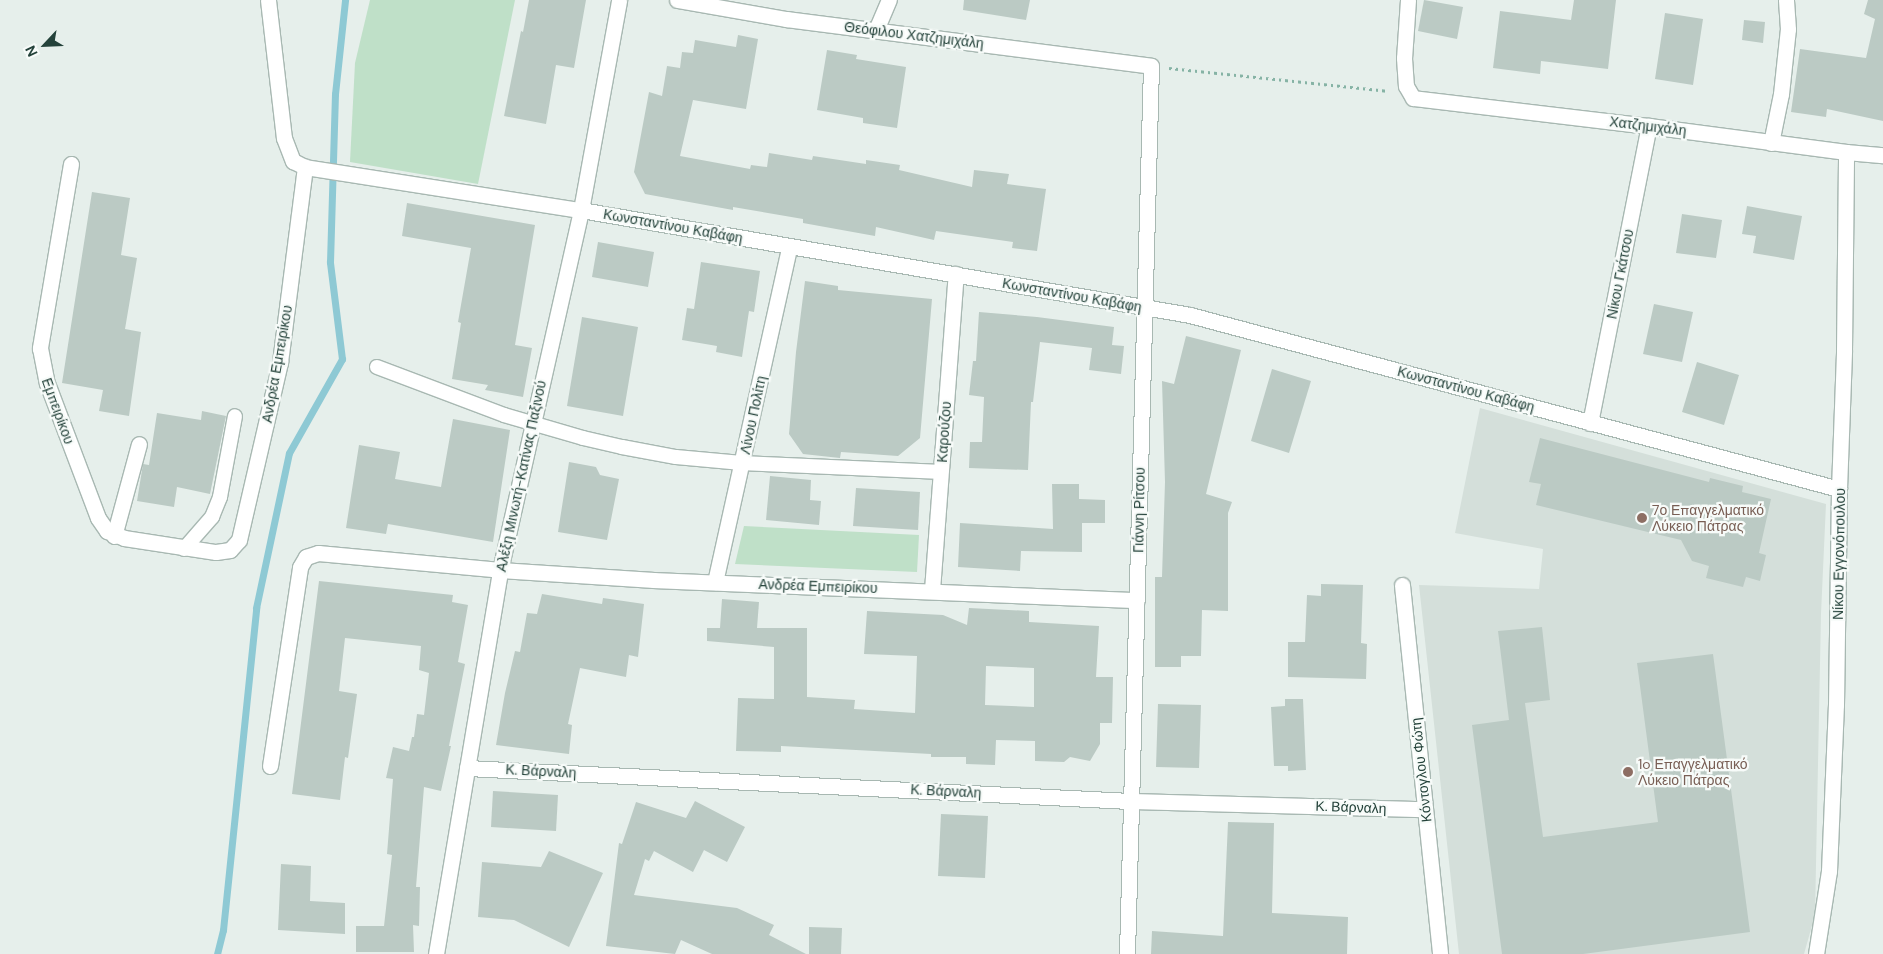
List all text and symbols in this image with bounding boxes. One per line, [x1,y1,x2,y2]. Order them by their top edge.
street label: Θεόφιλου Χατζημιχάλη [843,18,985,52]
north arrow [20,20,70,70]
text: N [21,43,42,60]
street label: Χατζημιχάλη [1609,113,1687,139]
street label: Κωνσταντίνου Καβάφη [602,205,744,247]
street label: Νίκου Γκάτσου [1603,228,1637,320]
street label: Κωνσταντίνου Καβάφη [1001,274,1143,316]
street label: Ανδρέα Εμπειρίκου [258,304,296,424]
street label: Κωνσταντίνου Καβάφη [1396,363,1536,415]
street label: Λίνου Πολίτη [736,374,770,456]
street label: Εμπειρίκου [38,376,78,446]
street label: Αλέξη Μινωτή-Κατίνας Παξινού [492,379,550,573]
street label: Καρούζου [933,401,955,463]
street label: Γιάννη Ρίτσου [1130,467,1148,553]
street label: Νίκου Εγγονόπουλου [1829,488,1849,620]
place label: 7ο Επαγγελματικό Λύκειο Πάτρας [1652,502,1764,534]
marker: 7ο Επαγγελματικό Λύκειο Πάτρας [1636,512,1648,524]
street label: Ανδρέα Εμπειρίκου [758,576,878,596]
street label: Κόντογλου Φώτη [1407,717,1435,823]
place label: 1o Επαγγελματικό Λύκειο Πάτρας [1638,756,1748,789]
street label: Κ. Βάρναλη [505,761,577,781]
marker: 1o Επαγγελματικό Λύκειο Πάτρας [1622,766,1634,778]
street label: Κ. Βάρναλη [910,781,982,801]
street label: Κ. Βάρναλη [1315,797,1387,817]

